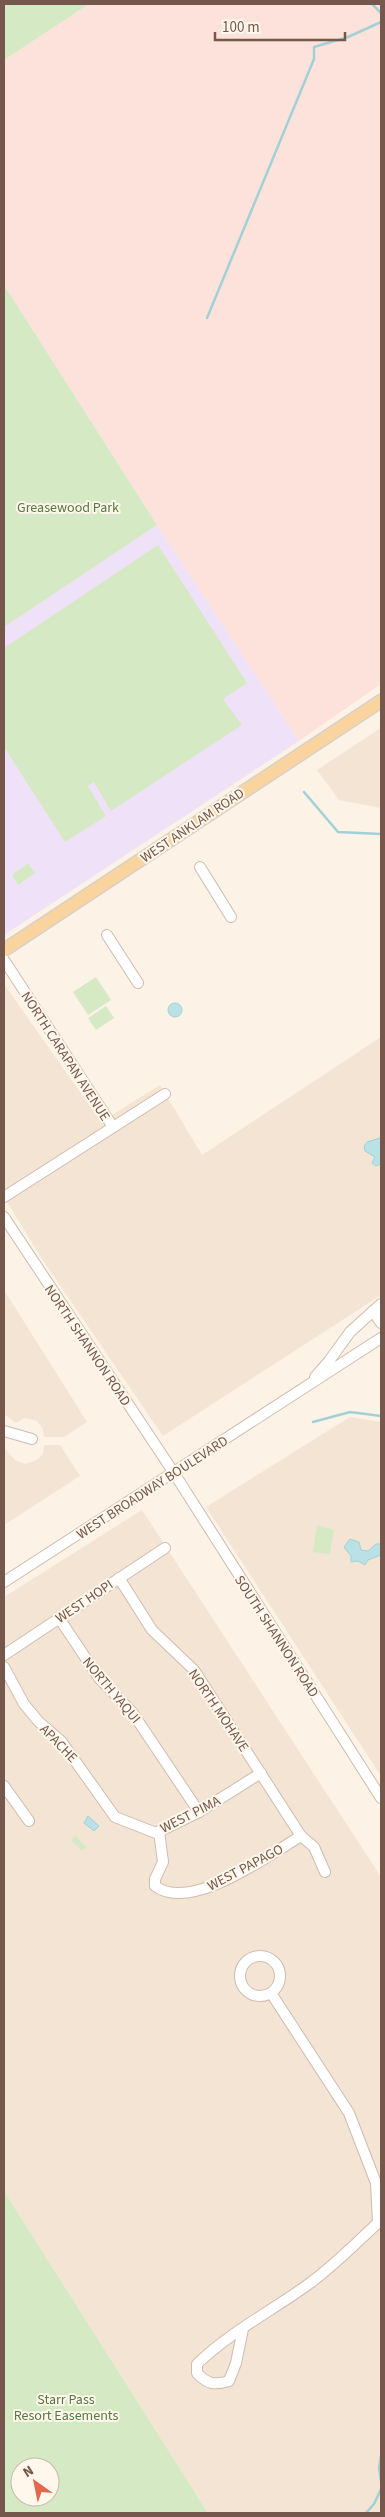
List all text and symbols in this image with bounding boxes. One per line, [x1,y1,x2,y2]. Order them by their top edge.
scale bar [215,10,345,42]
text: 100 m [222,17,260,38]
park label: Greasewood Park [17,498,119,518]
street label: WEST ANKLAM ROAD [137,784,248,868]
street label: NORTH CARAPAN AVENUE [16,988,115,1125]
street label: NORTH SHANNON ROAD [39,1281,135,1410]
street label: WEST BROADWAY BOULEVARD [73,1431,232,1544]
street label: SOUTH SHANNON ROAD [229,1572,323,1702]
street label: WEST HOPI [52,1575,117,1629]
street label: NORTH YAQUI [77,1653,145,1728]
street label: NORTH MOHAVE [183,1665,253,1756]
street label: APACHE [35,1720,82,1767]
street label: WEST PIMA [157,1791,224,1839]
street label: WEST PAPAGO [204,1839,287,1896]
park label: Starr Pass Resort Easements [14,2390,118,2426]
north arrow [10,2457,60,2507]
text: N [19,2461,38,2483]

